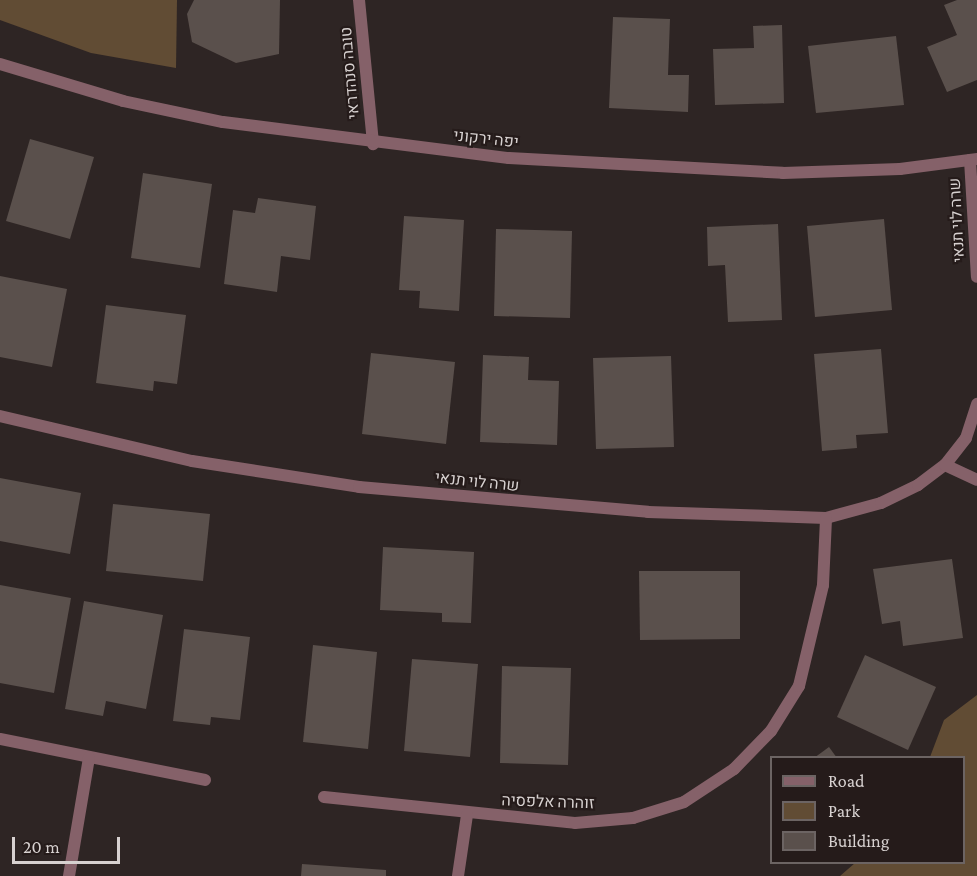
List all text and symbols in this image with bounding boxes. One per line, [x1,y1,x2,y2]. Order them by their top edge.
street label: טובה סנהדראי [336,26,364,120]
street label: יפה ירקוני [453,126,519,152]
street label: שרה לוי תנאי [945,177,969,263]
street label: שרה לוי תנאי [434,468,520,496]
legend [770,756,965,864]
text: Road [828,771,865,791]
street label: זוהרה אלפסיה [501,791,595,813]
text: Park [828,801,860,821]
scale bar [15,825,123,863]
text: Building [828,831,889,851]
text: 20 m [23,837,60,857]

